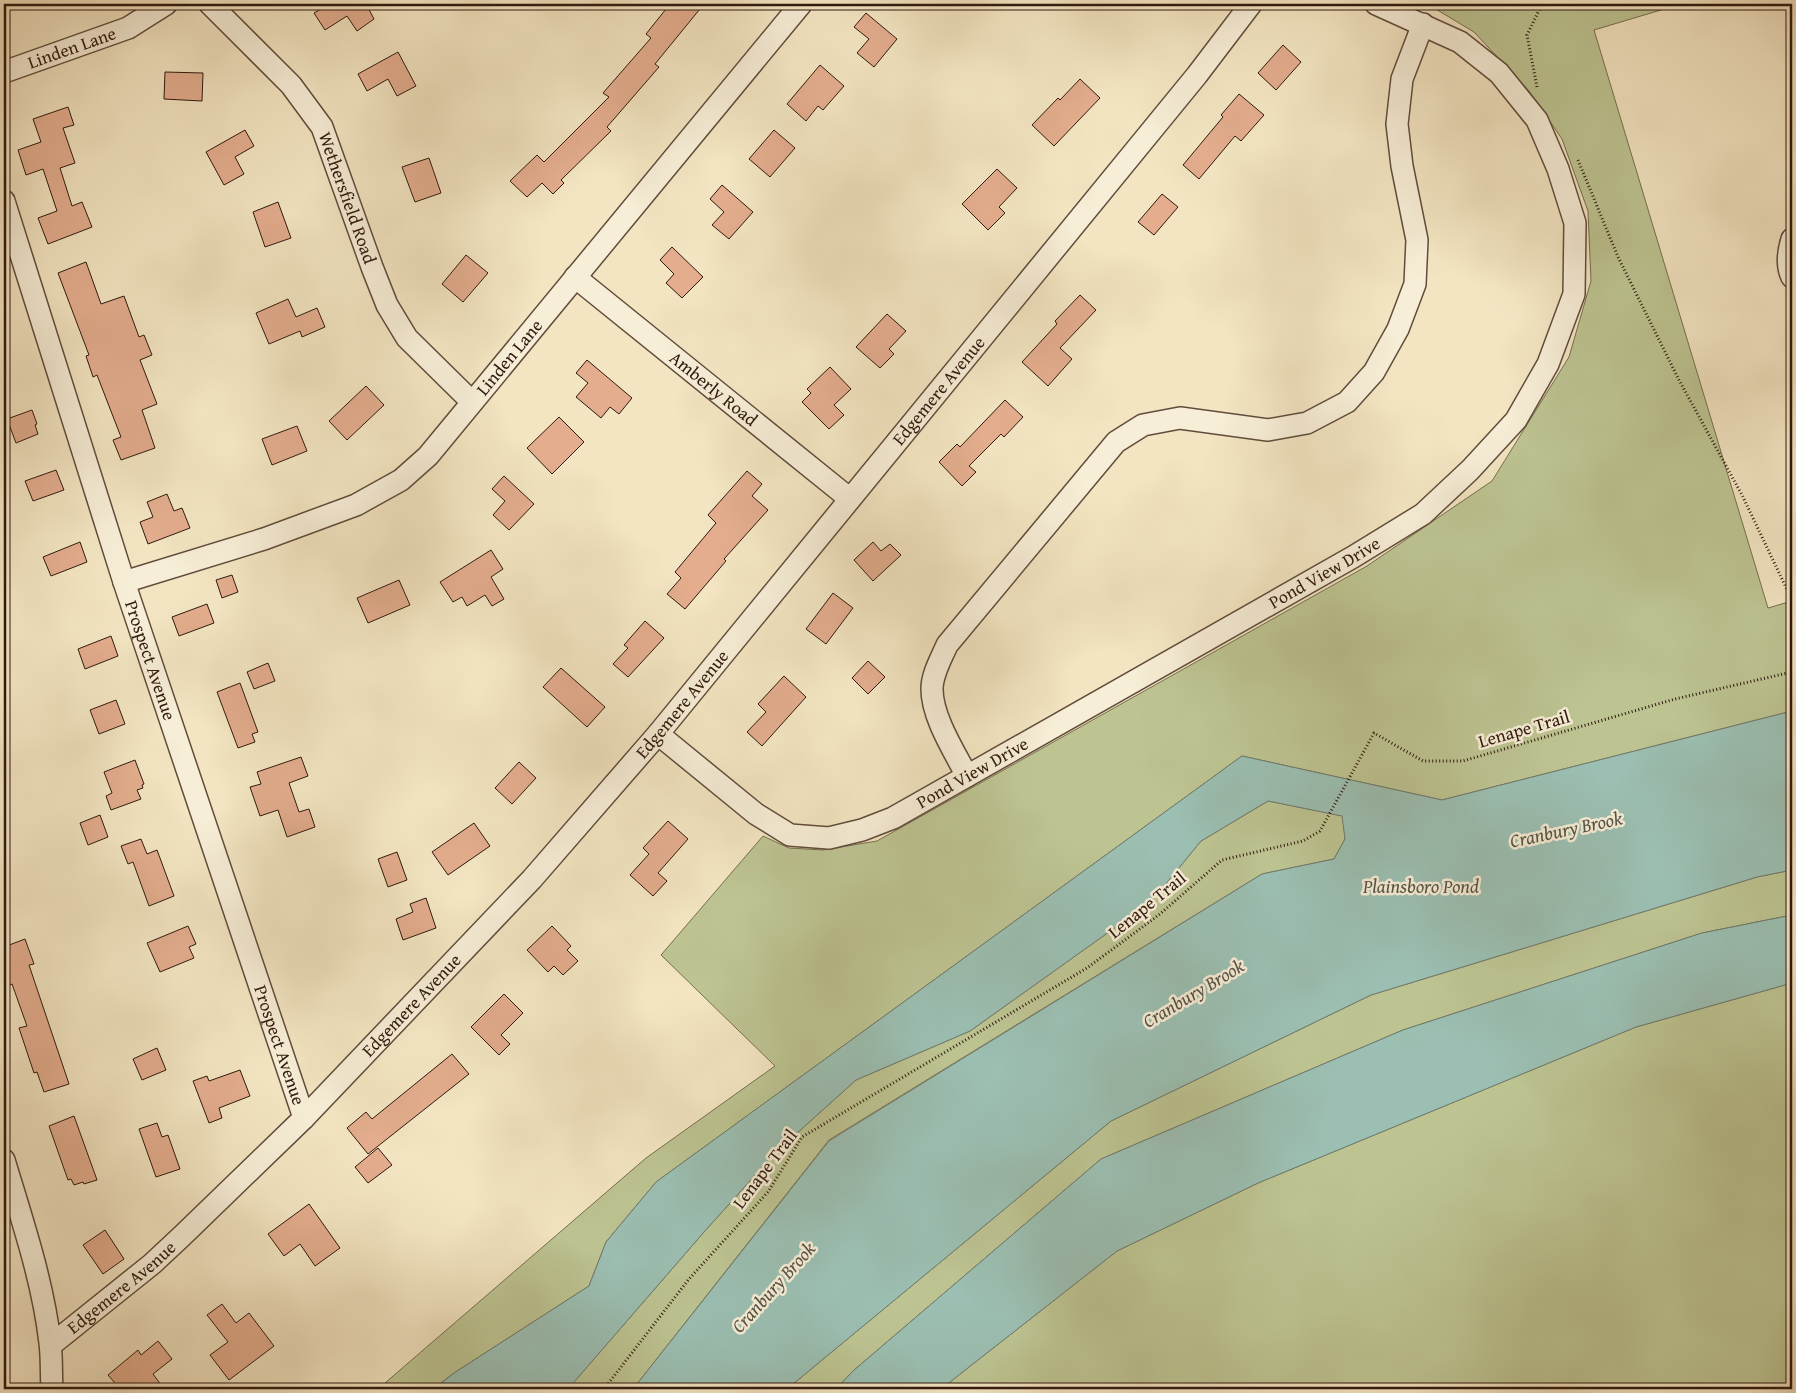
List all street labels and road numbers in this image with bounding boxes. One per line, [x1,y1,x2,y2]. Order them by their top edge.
street label: Linden Lane [24,19,120,76]
street label: Wethersfield Road [312,128,384,268]
street label: Linden Lane [469,313,549,401]
street label: Edgemere Avenue [885,330,991,451]
street label: Amberly Road [664,344,764,433]
street label: Pond View Drive [1263,529,1385,615]
street label: Prospect Avenue [118,597,183,724]
street label: Edgemere Avenue [629,643,735,764]
street label: Lenape Trail [1475,703,1573,754]
street label: Pond View Drive [911,730,1033,815]
street label: Lenape Trail [1102,865,1192,945]
street label: Edgemere Avenue [355,947,467,1063]
street label: Prospect Avenue [247,981,313,1109]
street label: Lenape Trail [726,1123,804,1214]
street label: Edgemere Avenue [61,1234,182,1340]

